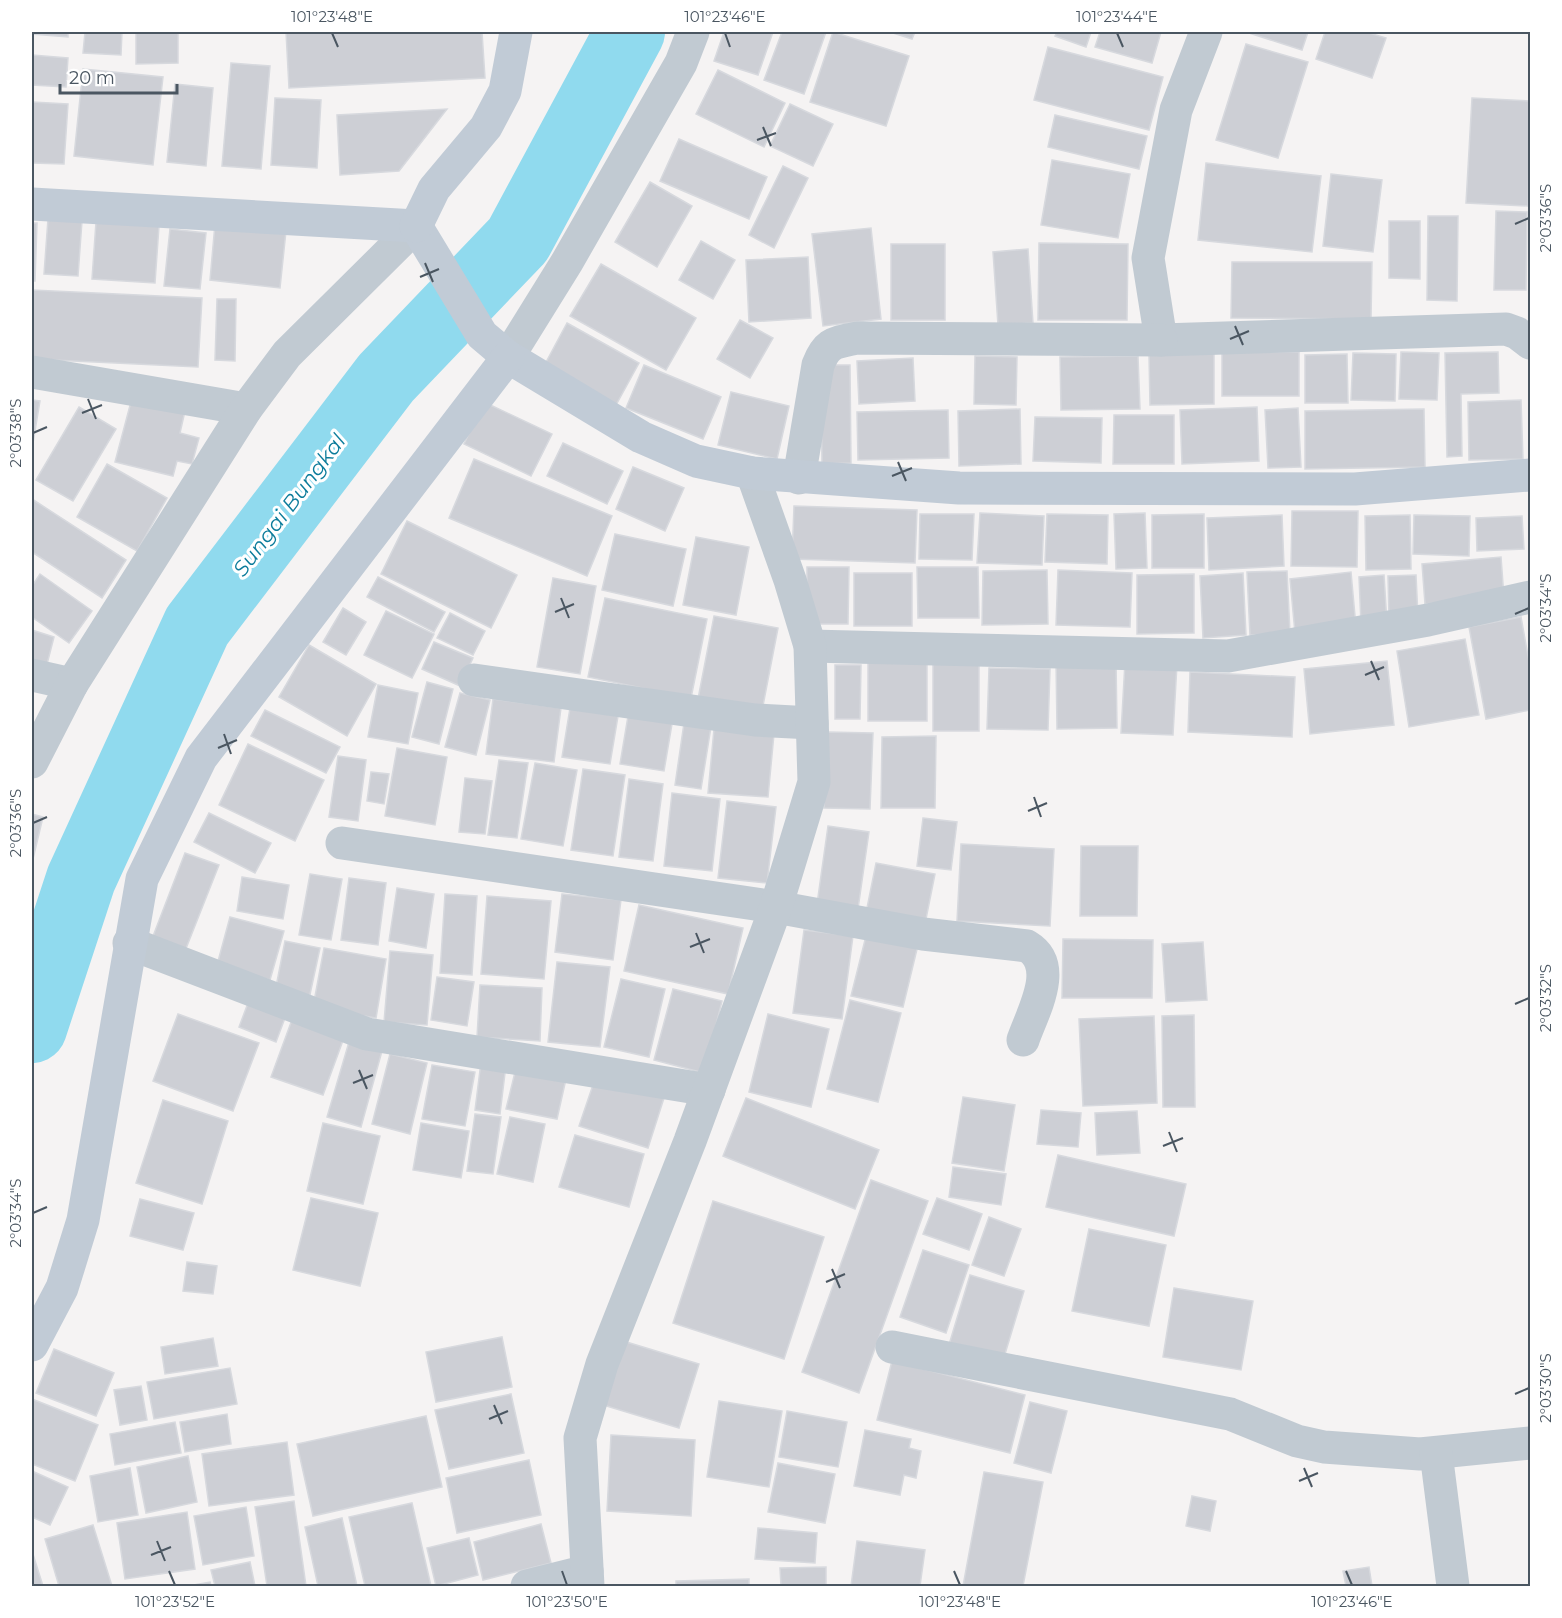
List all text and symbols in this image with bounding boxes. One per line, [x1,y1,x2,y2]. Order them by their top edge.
text: 101°23'48"E [291,7,373,26]
text: 101°23'46"E [684,7,766,26]
text: 101°23'44"E [1076,7,1158,26]
scale bar [60,57,177,95]
text: 20 m [69,67,115,89]
text: 2°03'36"S [1536,184,1555,252]
text: 2°03'38"S [6,398,25,468]
water label: Sungai Bungkal [227,429,351,581]
text: 2°03'34"S [1536,574,1555,642]
text: 2°03'36"S [6,789,25,857]
text: 2°03'32"S [1536,964,1555,1032]
text: 2°03'34"S [6,1179,25,1247]
text: 2°03'30"S [1536,1353,1555,1423]
text: 101°23'52"E [135,1592,215,1611]
text: 101°23'50"E [526,1592,608,1611]
text: 101°23'48"E [919,1592,1001,1611]
text: 101°23'46"E [1311,1592,1393,1611]

